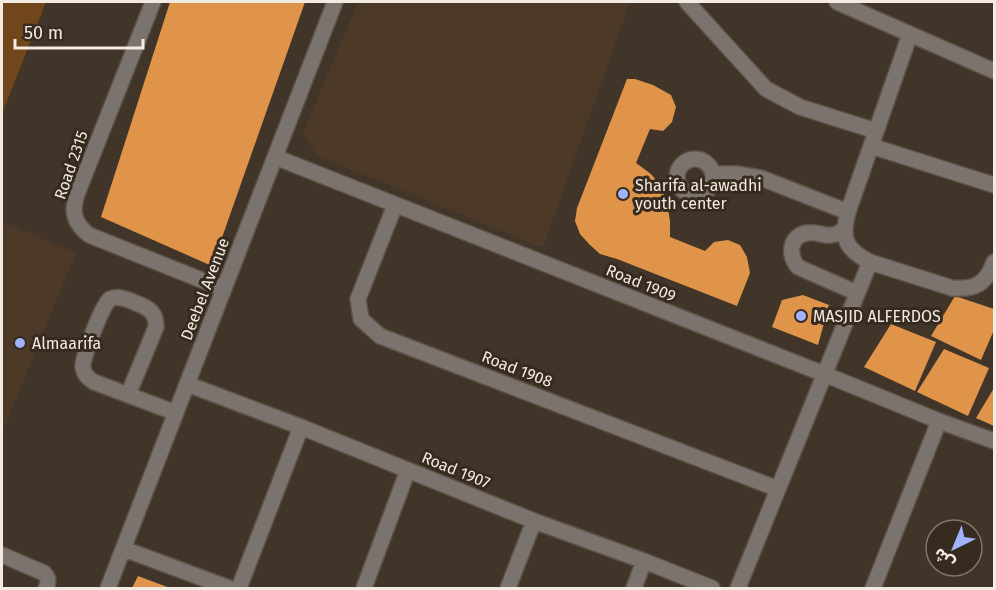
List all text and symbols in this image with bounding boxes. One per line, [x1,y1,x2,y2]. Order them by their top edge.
scale bar [15,12,142,50]
text: 50 m [24,22,63,44]
street label: Road 2315 [50,128,92,202]
place label: Sharifa al-awadhi youth center [635,176,762,213]
marker: Sharifa al-awadhi youth center [616,187,630,201]
street label: Deebel Avenue [177,235,233,343]
street label: Road 1909 [603,260,679,306]
place label: MASJID ALFERDOS [813,307,941,326]
marker: MASJID ALFERDOS [794,309,808,323]
place label: Almaarifa [32,334,101,353]
marker: Almaarifa [13,336,27,350]
street label: Road 1908 [479,347,555,391]
street label: Road 1907 [419,448,493,492]
north arrow [924,518,984,578]
text: ش [930,544,959,573]

